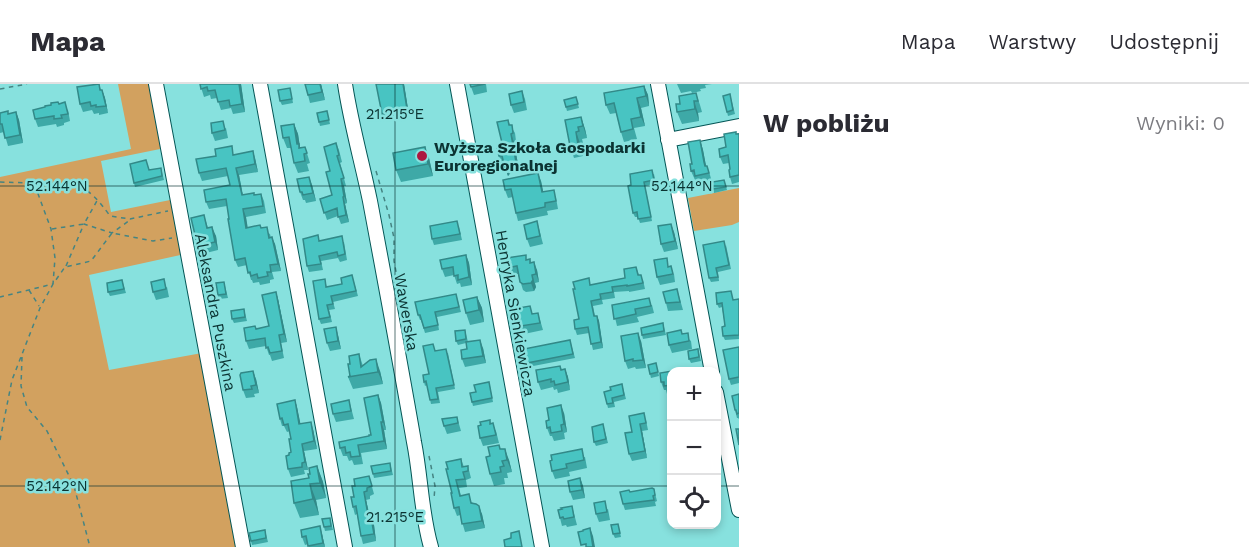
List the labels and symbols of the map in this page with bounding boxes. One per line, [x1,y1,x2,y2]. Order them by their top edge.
text: 21.215°E [366,105,424,123]
place label: Wyższa Szkoła Gospodarki Euroregionalnej [434,138,645,175]
marker: Wyższa Szkoła Gospodarki Euroregionalnej [415,149,429,163]
text: 52.144°N [26,177,88,195]
text: 52.144°N [651,177,713,195]
street label: Henryka Sienkiewicza [492,228,540,398]
street label: Aleksandra Puszkina [191,232,240,393]
street label: Wawerska [390,272,423,352]
text: 52.142°N [26,477,88,495]
text: 21.215°E [366,508,424,526]

